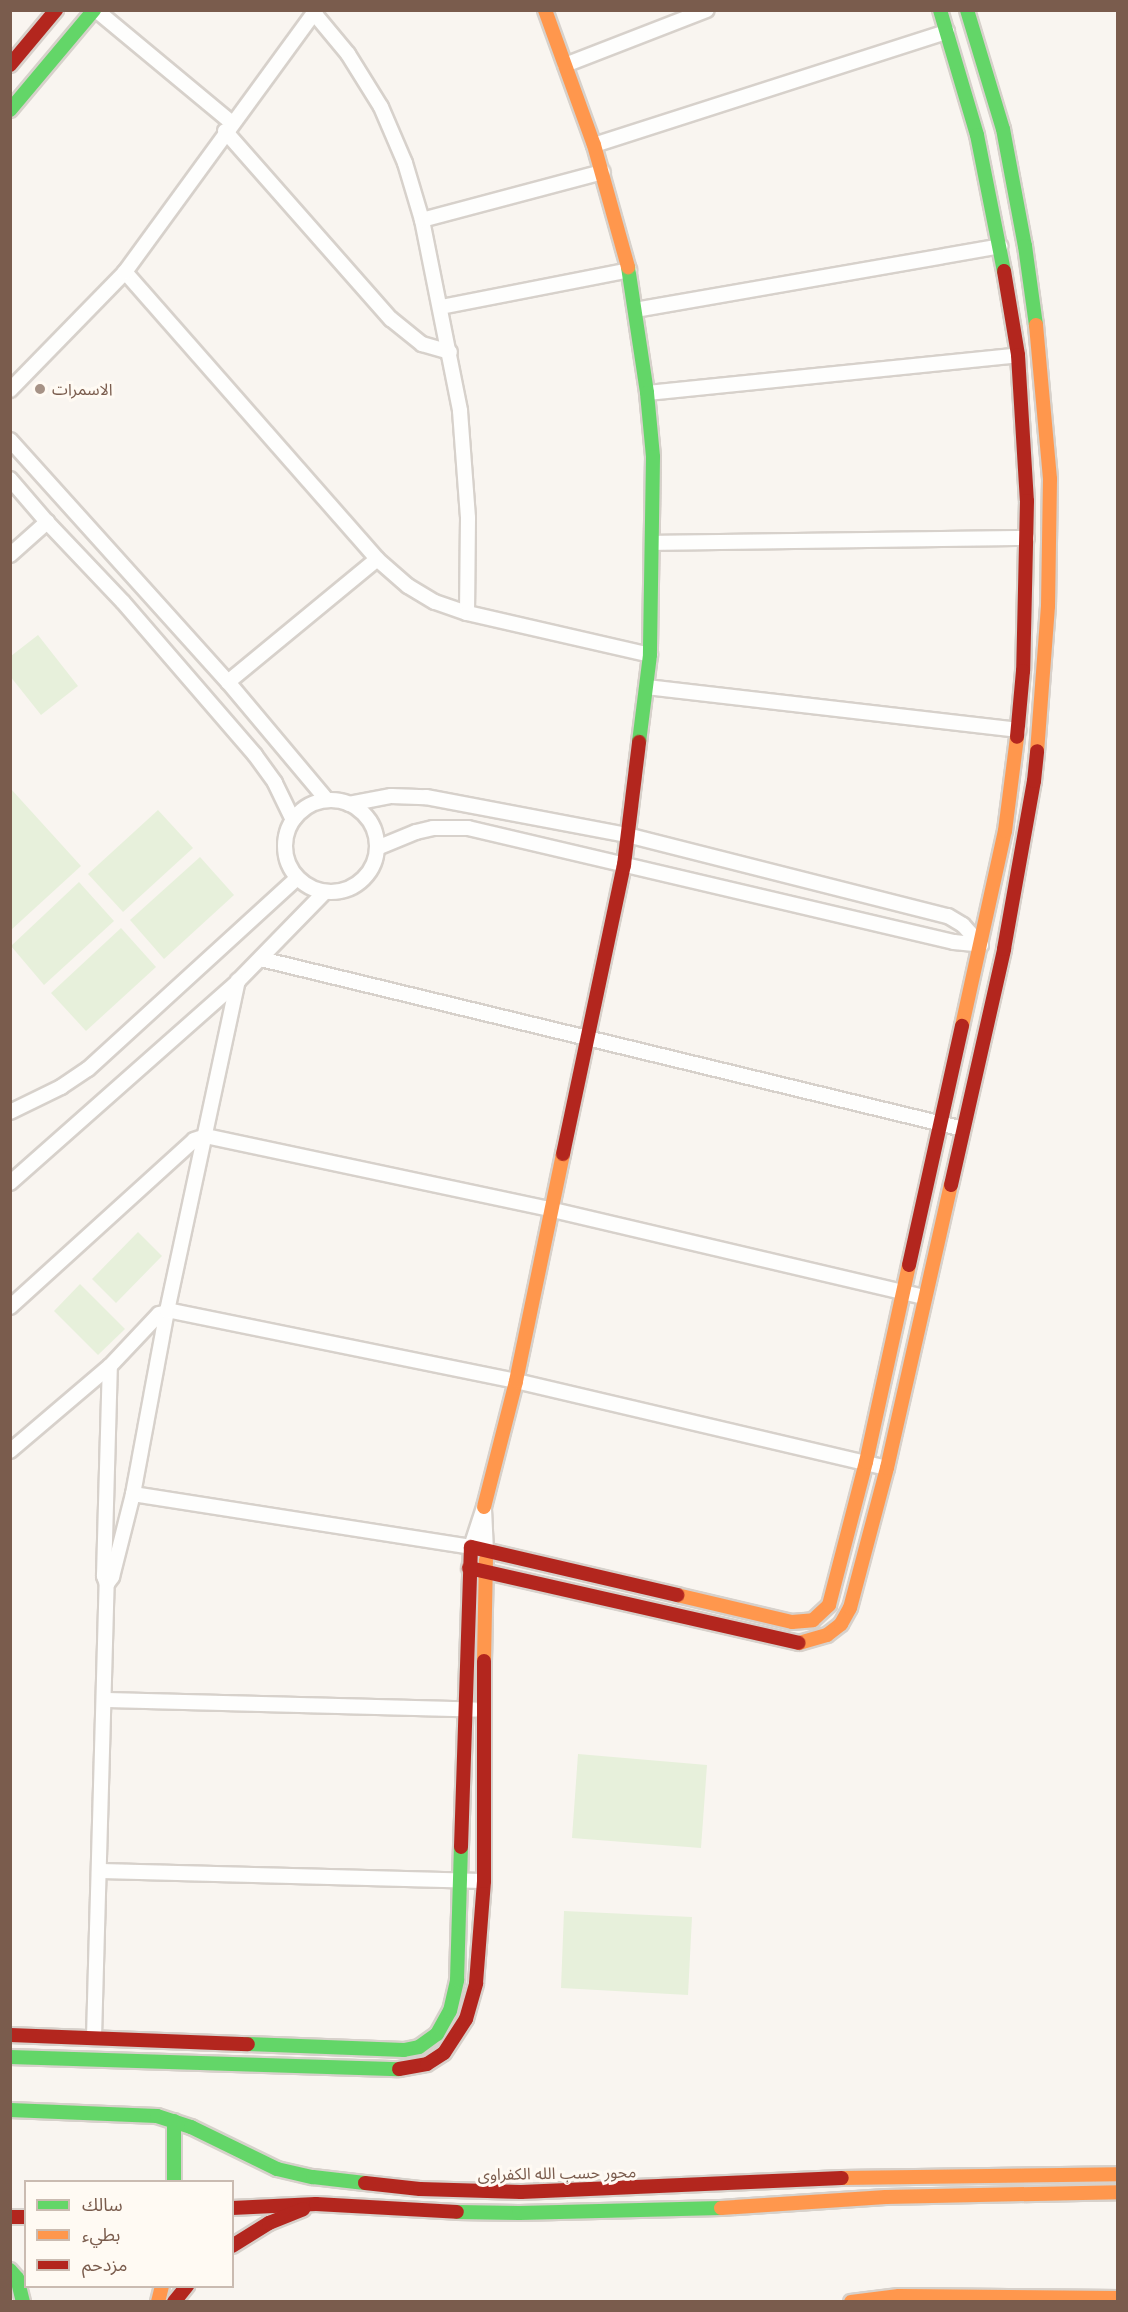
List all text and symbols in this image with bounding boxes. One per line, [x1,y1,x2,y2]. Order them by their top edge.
place label: الاسمرات [52,379,113,399]
marker: الاسمرات [33,382,47,396]
street label: محور حسب الله الكفراوى [478,2162,636,2184]
legend [24,2180,234,2288]
text: سالك [82,2193,123,2216]
text: بطيء [82,2223,120,2246]
text: مزدحم [82,2253,127,2276]

